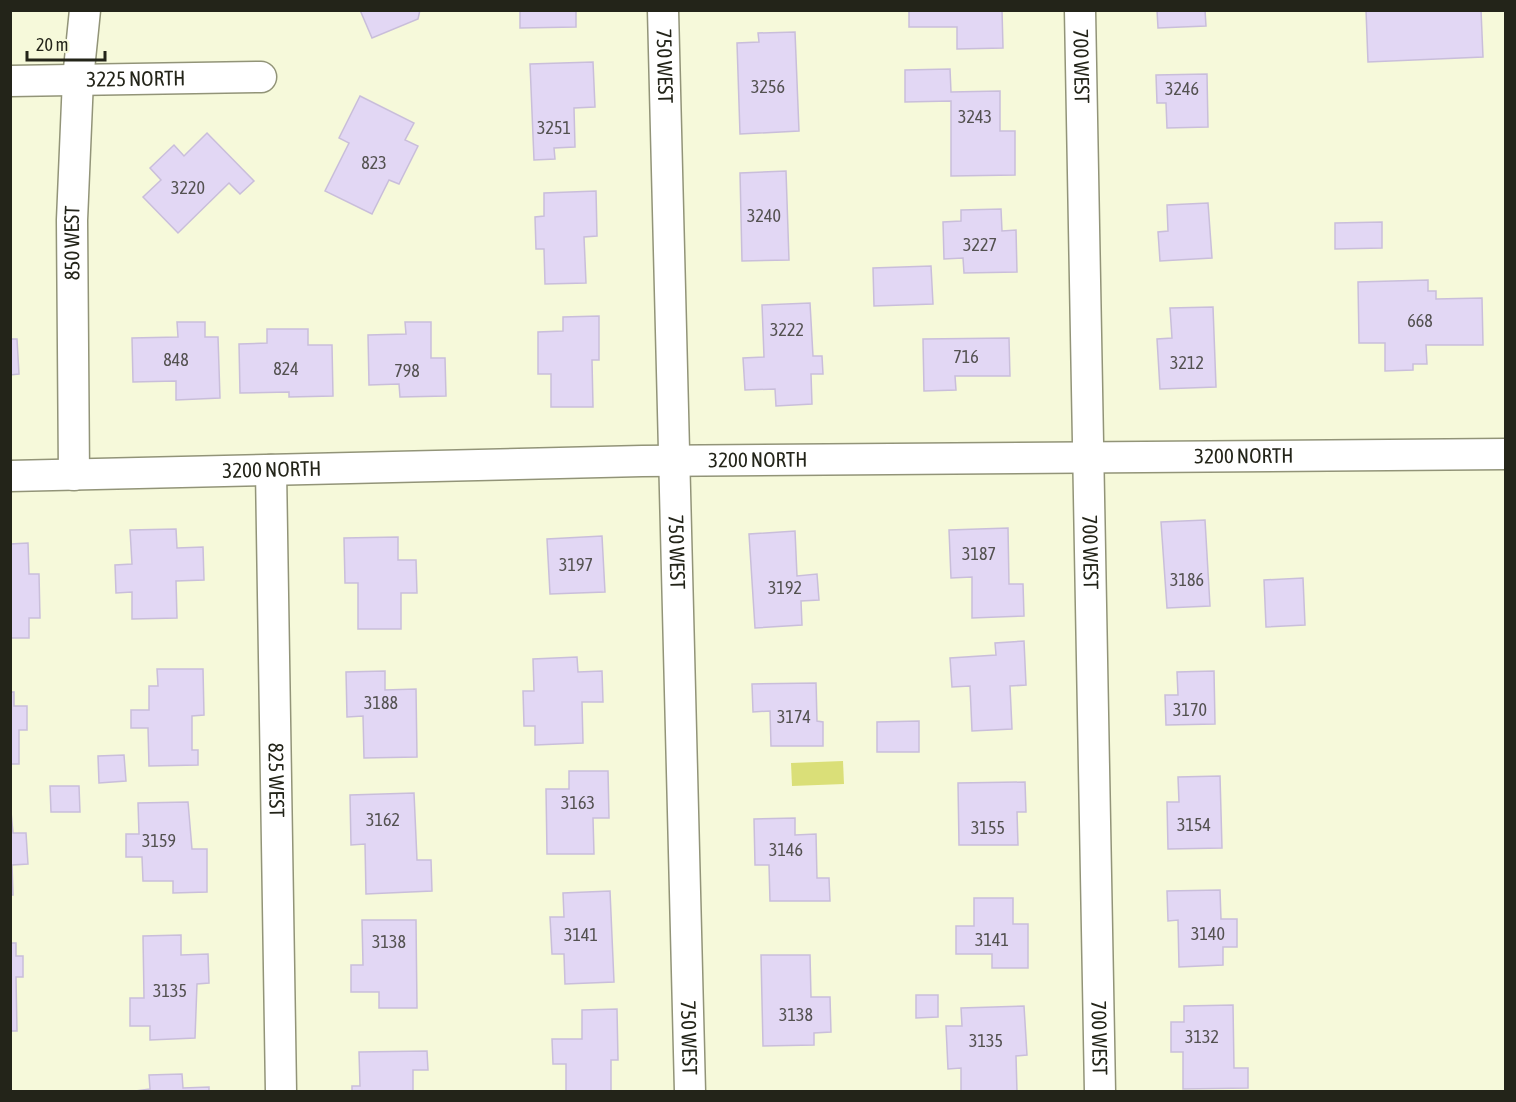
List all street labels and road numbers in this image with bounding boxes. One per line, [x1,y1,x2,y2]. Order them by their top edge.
street label: 750 WEST [652,28,678,104]
street label: 700 WEST [1069,28,1095,104]
street label: 3225 NORTH [86,65,186,91]
street label: 850 WEST [59,205,84,280]
street label: 3200 NORTH [1194,443,1293,468]
street label: 3200 NORTH [708,447,807,471]
street label: 3200 NORTH [222,456,322,482]
street label: 750 WEST [665,514,690,589]
street label: 700 WEST [1078,514,1104,589]
street label: 825 WEST [264,742,290,818]
street label: 750 WEST [677,1000,703,1075]
street label: 700 WEST [1087,1000,1113,1075]

